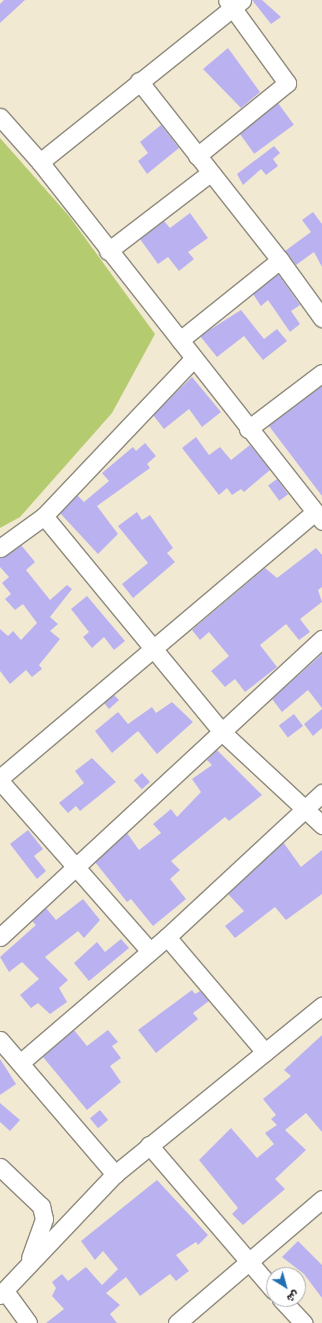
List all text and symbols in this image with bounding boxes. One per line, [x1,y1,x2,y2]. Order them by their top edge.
north arrow [266,1267,306,1307]
text: ش [284,1287,302,1306]

